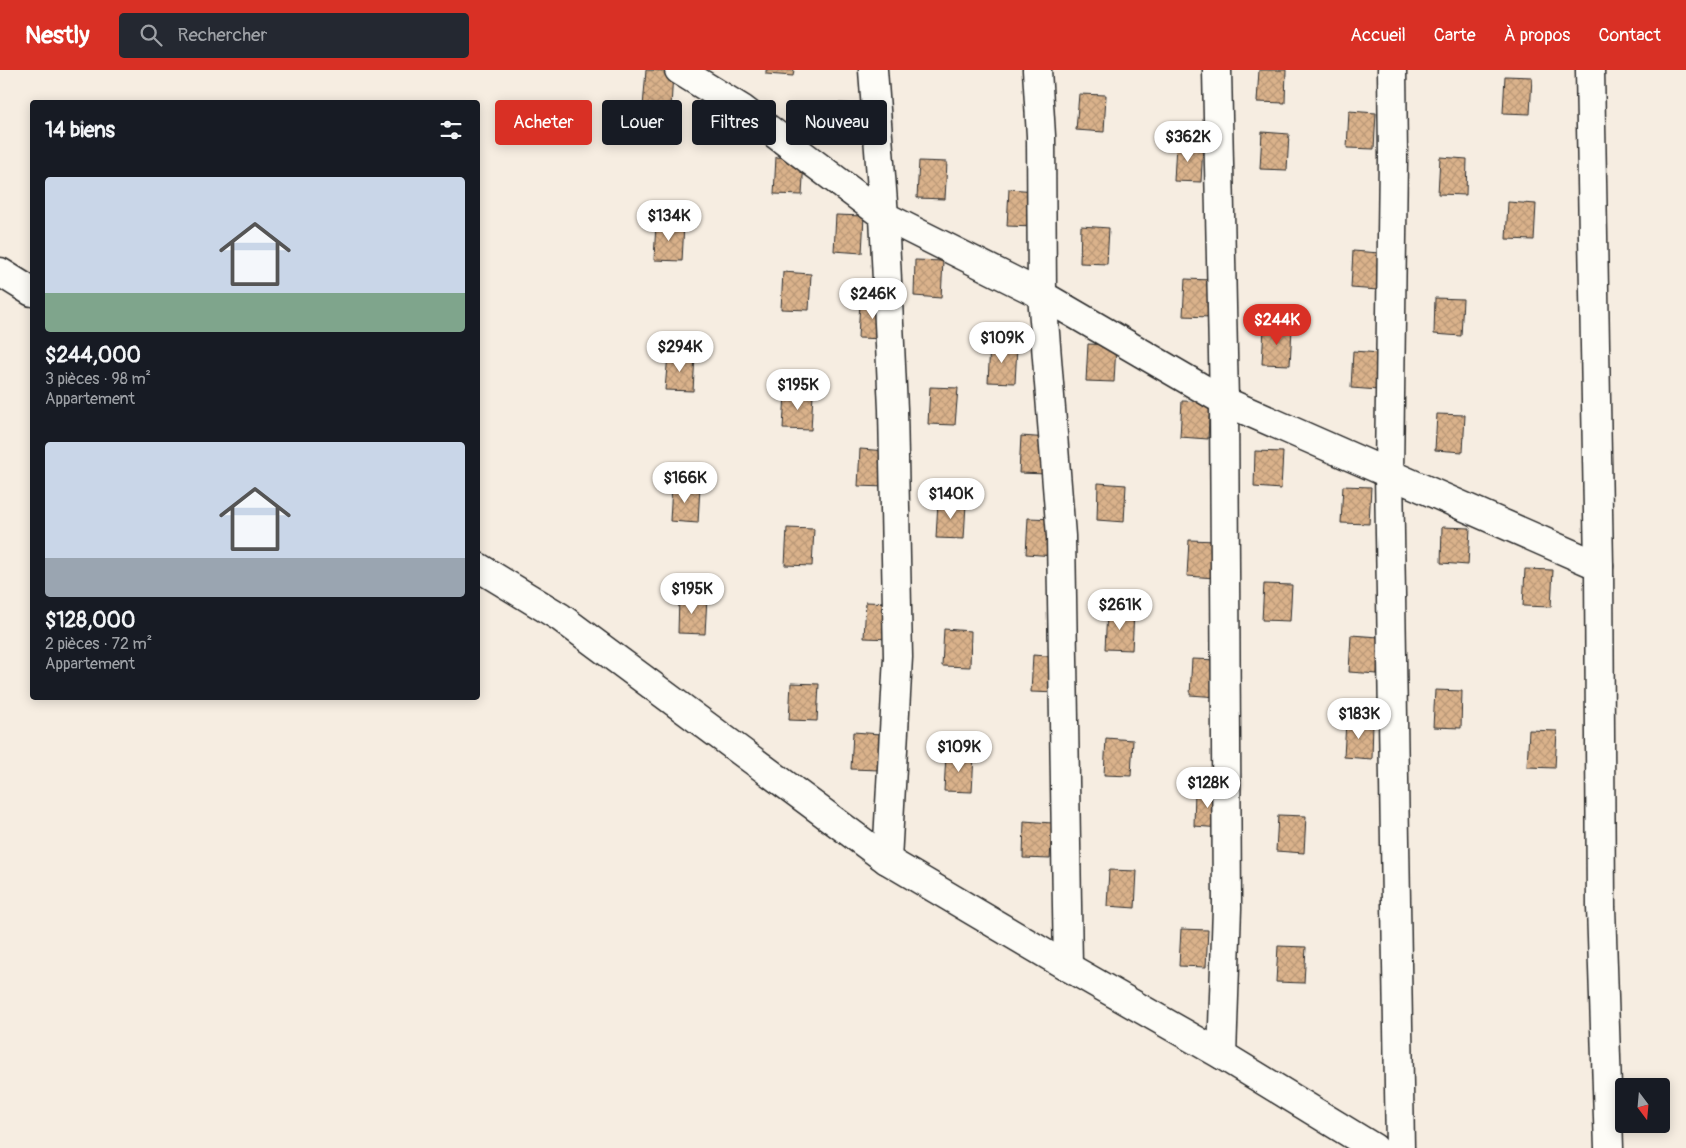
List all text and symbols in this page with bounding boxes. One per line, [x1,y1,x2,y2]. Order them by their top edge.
search box [119,13,469,58]
text: Nestly [25,21,89,50]
icon: search [137,21,165,49]
text: Rechercher [177,23,267,47]
text: Accueil [1350,24,1406,47]
text: Carte [1434,24,1476,47]
text: À propos [1504,24,1570,47]
text: Contact [1598,24,1661,47]
chip: Acheter [495,100,592,145]
chip: Louer [602,100,682,145]
chip: Filtres [692,100,776,145]
chip: Nouveau [786,100,887,145]
icon: filters [437,116,465,144]
text: 14 biens [45,117,115,144]
pin: $362K [1153,121,1223,163]
text: $362K [1165,127,1211,147]
pin: $134K [634,200,704,242]
text: $134K [648,206,690,226]
icon: home [210,209,300,299]
pin: $246K [838,278,908,320]
text: $246K [850,284,896,304]
pin: $244K [1242,304,1312,346]
text: $244K [1254,310,1300,330]
pin: $109K [967,322,1037,364]
text: $109K [980,328,1024,348]
pin: $294K [645,330,715,373]
text: $294K [658,337,702,357]
text: $244,000 [45,342,141,369]
pin: $195K [763,368,833,411]
text: 3 pièces · 98 m² [45,369,151,389]
text: $195K [777,375,819,395]
text: Appartement [45,389,135,409]
pin: $166K [650,462,720,504]
text: $166K [663,468,707,488]
icon: home [210,474,300,564]
pin: $140K [916,478,986,520]
text: $140K [929,484,973,504]
pin: $195K [657,572,727,615]
text: $195K [671,579,713,599]
pin: $261K [1085,588,1155,631]
text: $261K [1099,595,1141,615]
text: $128,000 [45,607,135,634]
text: 2 pièces · 72 m² [45,634,152,654]
text: Appartement [45,654,135,674]
pin: $183K [1324,698,1394,740]
text: $183K [1338,704,1380,724]
pin: $109K [924,730,994,773]
text: $109K [937,737,981,757]
pin: $128K [1173,766,1243,809]
text: $128K [1187,773,1229,793]
north arrow [1615,1078,1670,1132]
map controls [1615,1078,1670,1133]

